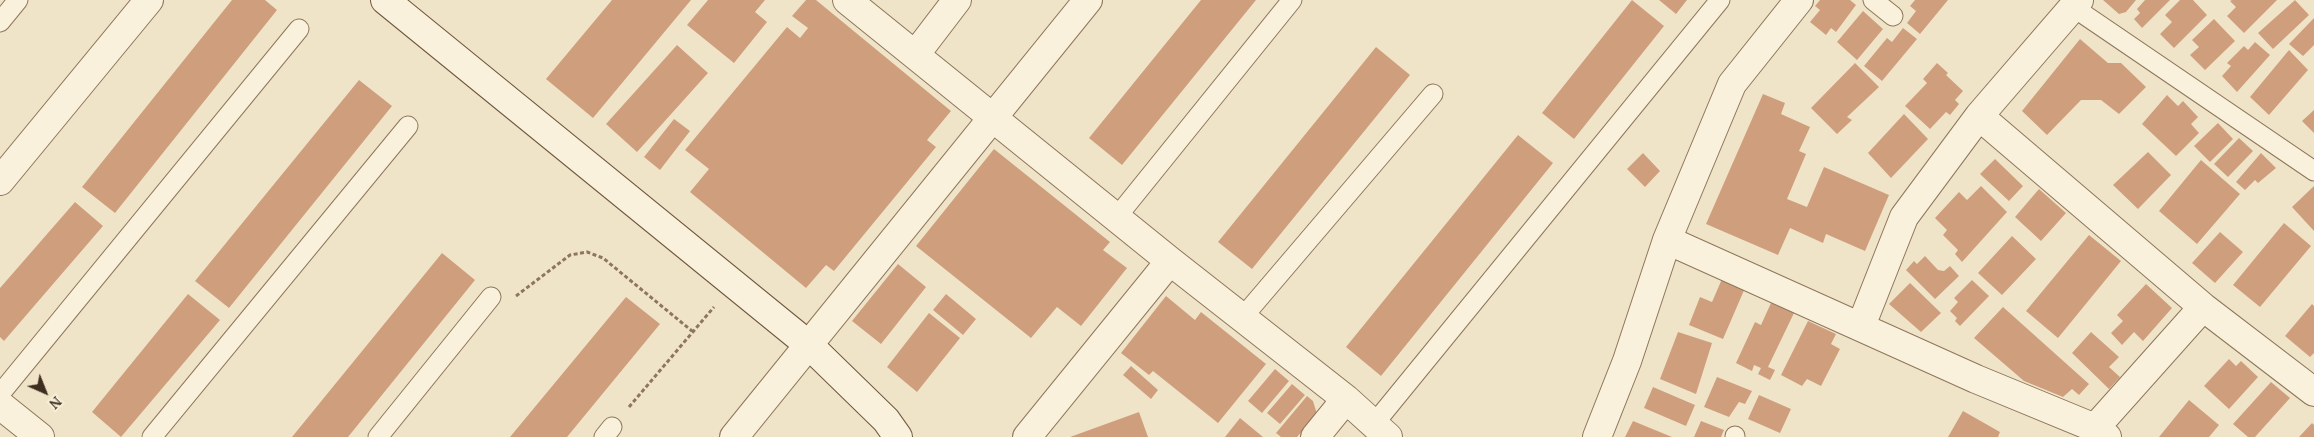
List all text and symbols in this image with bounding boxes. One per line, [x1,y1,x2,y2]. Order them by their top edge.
north arrow [20,367,70,417]
text: N [45,393,66,414]

